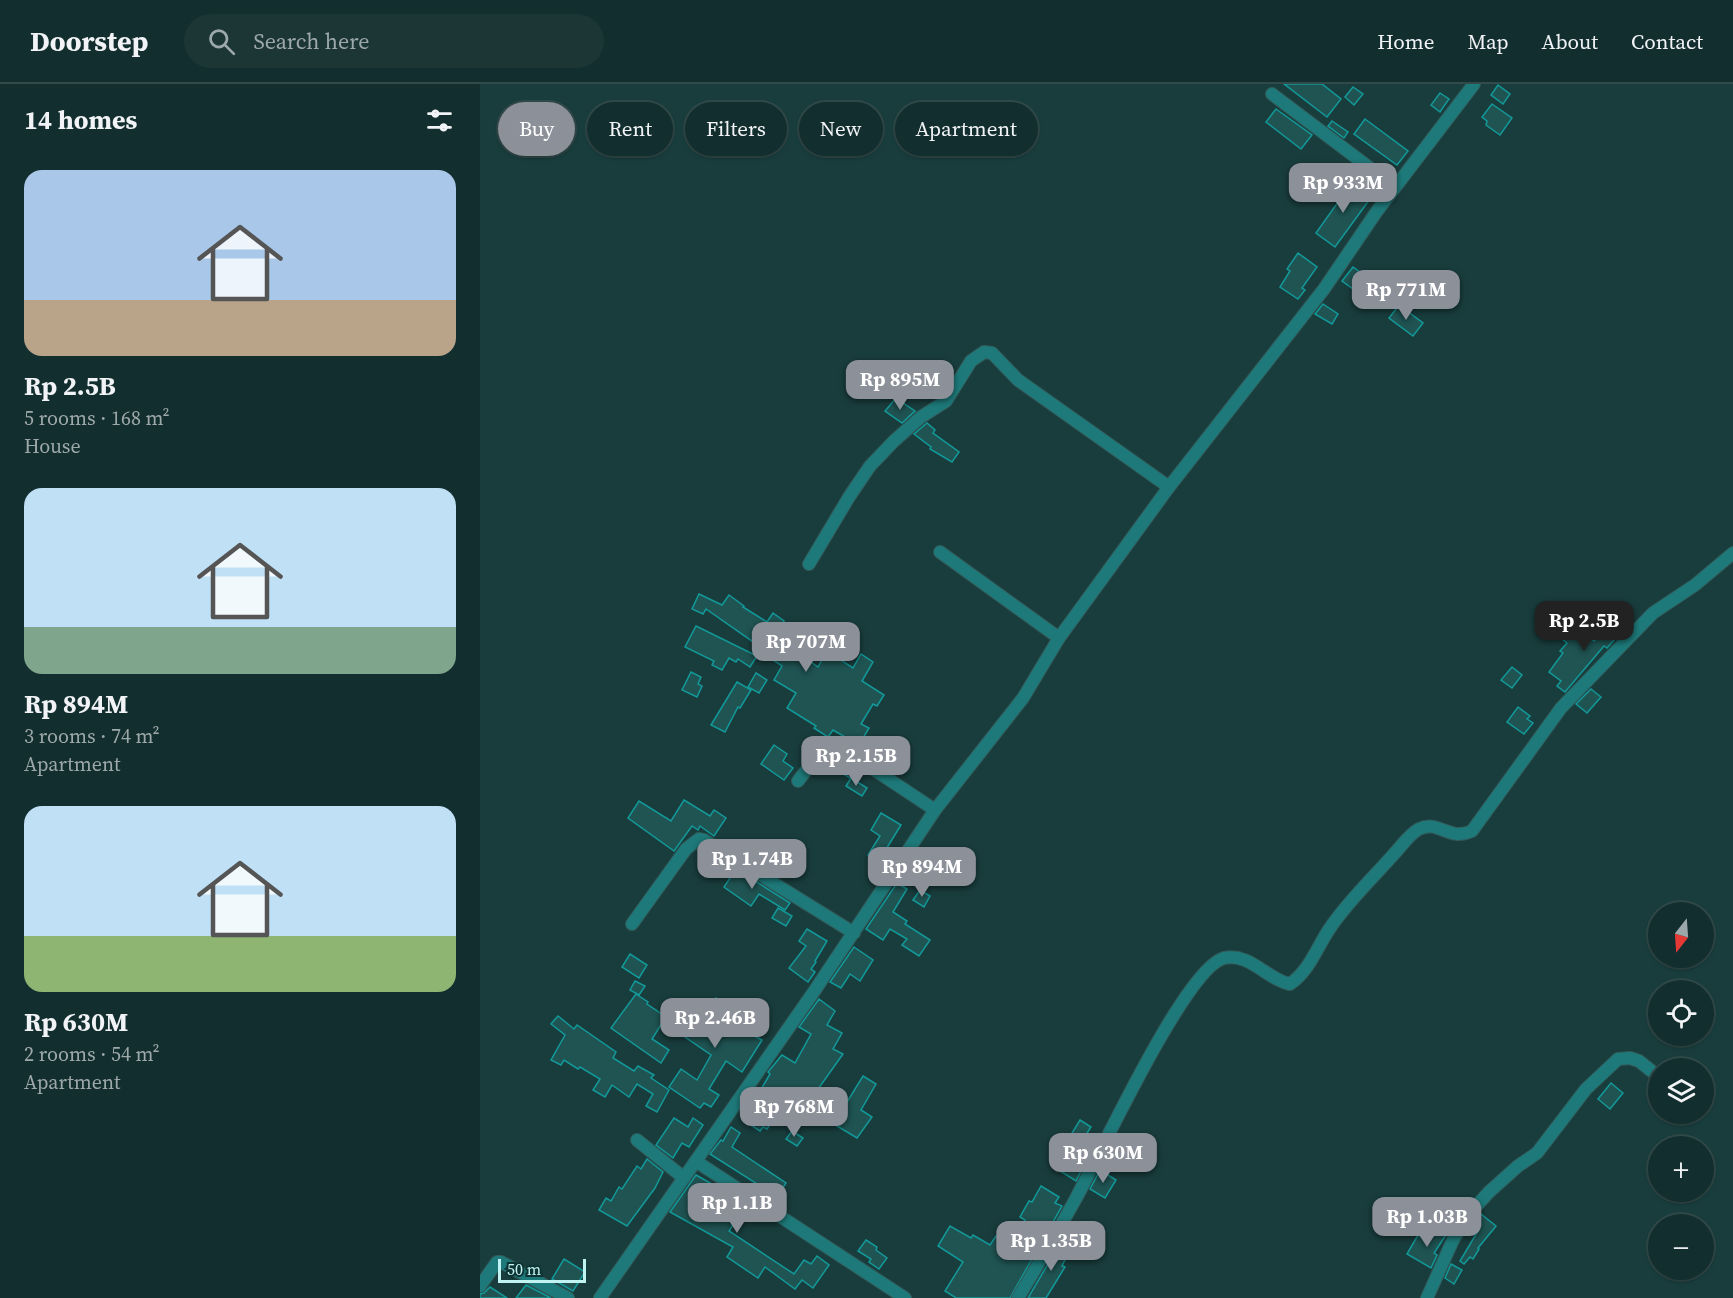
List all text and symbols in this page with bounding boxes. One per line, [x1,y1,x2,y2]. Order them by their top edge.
search box [184,14,604,68]
text: Doorstep [30,22,148,60]
icon: search [205,25,238,58]
text: Search here [253,26,369,56]
text: Home [1377,27,1435,56]
text: Map [1468,27,1509,56]
text: About [1542,27,1598,56]
text: Contact [1631,27,1703,56]
text: 14 homes [24,102,137,138]
chip: Buy [498,102,575,156]
chip: Rent [587,102,673,156]
chip: Filters [685,102,787,156]
chip: New [799,102,883,156]
chip: Apartment [895,102,1038,156]
icon: filters [423,104,456,137]
pin: Rp 933M [1288,163,1398,214]
text: Rp 933M [1303,168,1383,196]
icon: home [186,209,294,317]
pin: Rp 771M [1351,270,1461,321]
text: Rp 771M [1366,275,1446,303]
pin: Rp 895M [845,360,955,411]
text: Rp 895M [860,365,940,393]
text: Rp 2.5B [24,368,116,404]
text: 5 rooms · 168 m² [24,404,170,432]
text: House [24,432,81,460]
icon: home [186,527,294,635]
pin: Rp 2.5B [1529,601,1639,652]
text: Rp 2.5B [1549,606,1619,634]
pin: Rp 707M [751,622,861,673]
text: Rp 707M [766,627,846,655]
text: Rp 894M [24,686,128,722]
text: 3 rooms · 74 m² [24,722,160,750]
pin: Rp 2.15B [794,736,918,787]
text: Rp 2.15B [815,741,897,769]
text: Apartment [24,750,121,778]
pin: Rp 1.74B [690,839,814,890]
text: Rp 1.74B [711,844,793,872]
icon: home [186,845,294,953]
pin: Rp 894M [867,847,977,898]
text: Rp 894M [882,852,962,880]
north arrow [1648,902,1714,968]
map controls [1648,902,1714,1280]
button: locate [1648,980,1714,1046]
pin: Rp 2.46B [653,998,777,1049]
text: Rp 2.46B [674,1003,756,1031]
text: Rp 630M [24,1004,128,1040]
text: 2 rooms · 54 m² [24,1040,160,1068]
button: layers [1648,1058,1714,1124]
text: Apartment [24,1068,121,1096]
pin: Rp 768M [739,1087,849,1138]
text: Rp 768M [754,1092,834,1120]
pin: Rp 630M [1048,1133,1158,1184]
button: + [1648,1136,1714,1202]
text: Rp 630M [1063,1138,1143,1166]
pin: Rp 1.1B [682,1183,792,1234]
text: Rp 1.1B [702,1188,772,1216]
pin: Rp 1.03B [1365,1197,1489,1248]
text: Rp 1.03B [1386,1202,1468,1230]
button: − [1648,1214,1714,1280]
pin: Rp 1.35B [989,1221,1113,1272]
text: Rp 1.35B [1010,1226,1092,1254]
scale bar [498,1256,586,1284]
text: 50 m [507,1258,541,1280]

